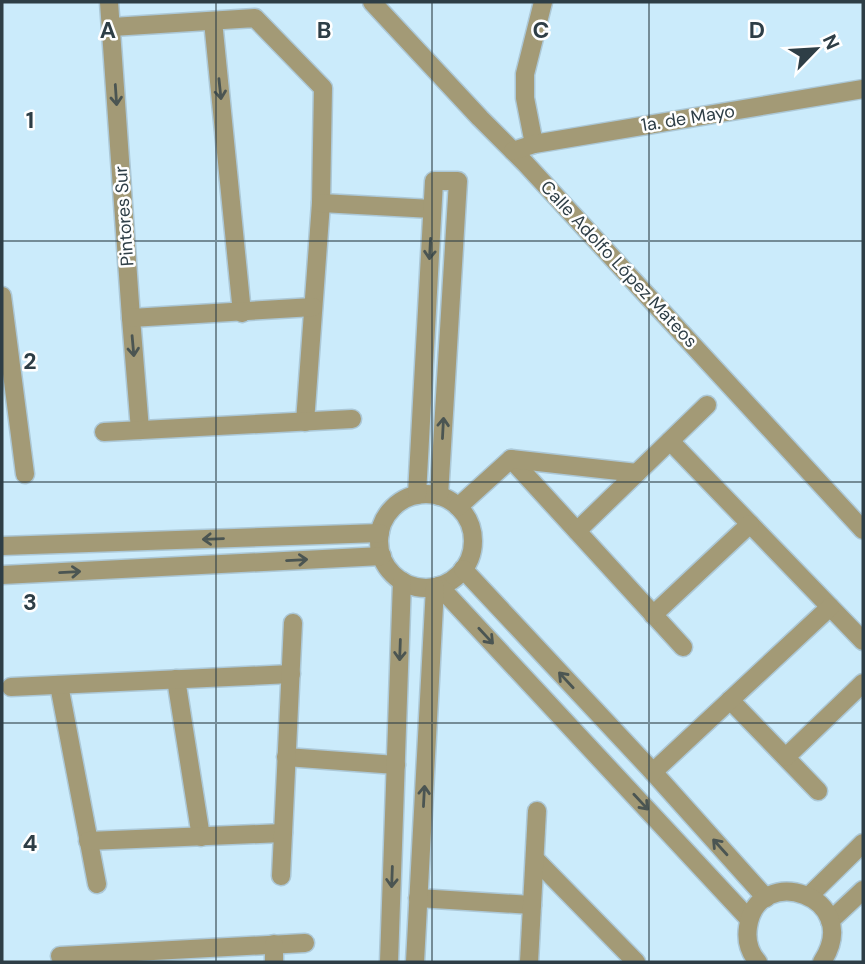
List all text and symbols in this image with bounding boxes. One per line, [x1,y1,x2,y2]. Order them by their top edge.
north arrow [781,14,851,84]
text: A [100,15,116,45]
text: B [317,15,331,45]
text: C [533,15,549,45]
text: D [749,15,765,45]
text: N [817,30,845,54]
one-way arrow [214,77,227,100]
one-way arrow [110,83,123,106]
street label: 1a. de Mayo [639,99,737,137]
text: 1 [26,105,34,135]
street label: Pintores Sur [109,165,139,267]
street label: Calle Adolfo López Mateos [535,175,703,353]
one-way arrow [423,237,436,260]
one-way arrow [127,334,140,357]
text: 2 [23,346,37,376]
one-way arrow [436,417,449,440]
one-way arrow [202,532,225,545]
one-way arrow [285,553,308,566]
one-way arrow [58,565,81,578]
text: 3 [23,587,37,617]
one-way arrow [478,627,494,645]
one-way arrow [394,638,407,661]
one-way arrow [558,672,575,689]
one-way arrow [418,785,431,808]
one-way arrow [632,793,649,810]
text: 4 [23,828,38,858]
one-way arrow [712,839,729,856]
one-way arrow [386,865,399,888]

